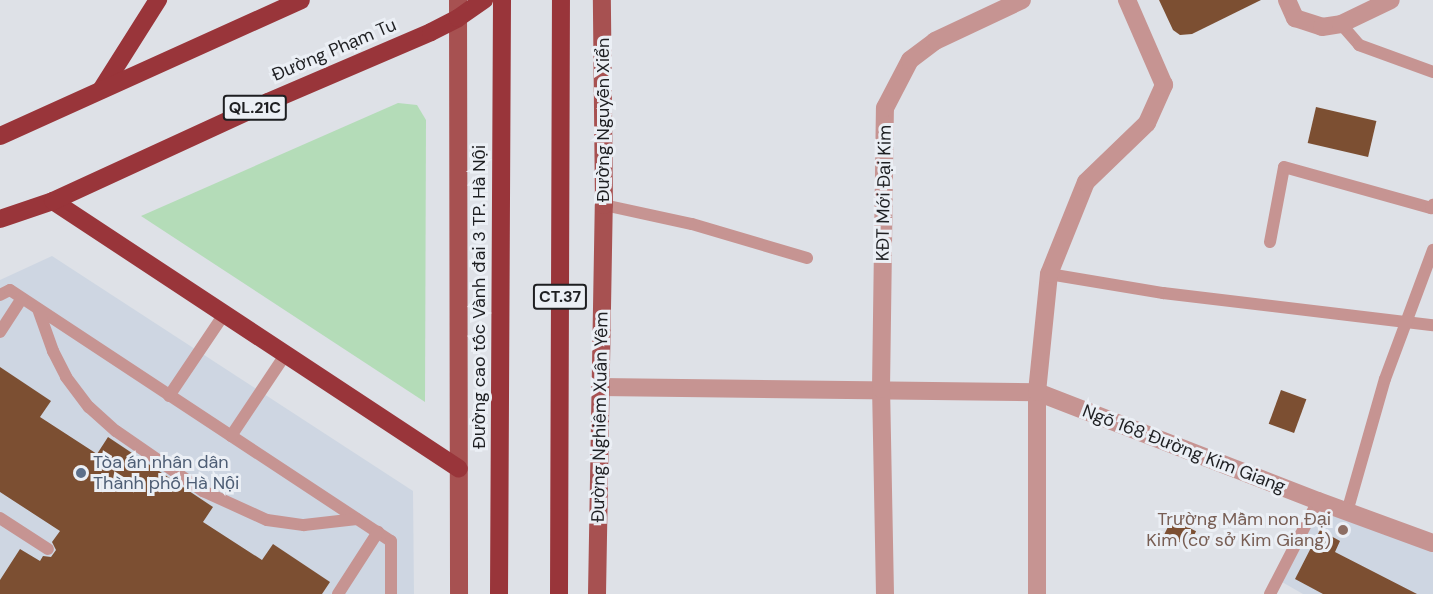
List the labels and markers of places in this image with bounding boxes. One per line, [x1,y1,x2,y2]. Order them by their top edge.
place label: Tòa án nhân dân Thành phố Hà Nội [93,452,239,494]
marker: Tòa án nhân dân Thành phố Hà Nội [74,466,88,480]
place label: Trường Mầm non Đại Kim (cơ sở Kim Giang) [1146,509,1331,552]
marker: Trường Mầm non Đại Kim (cơ sở Kim Giang) [1336,523,1350,537]

